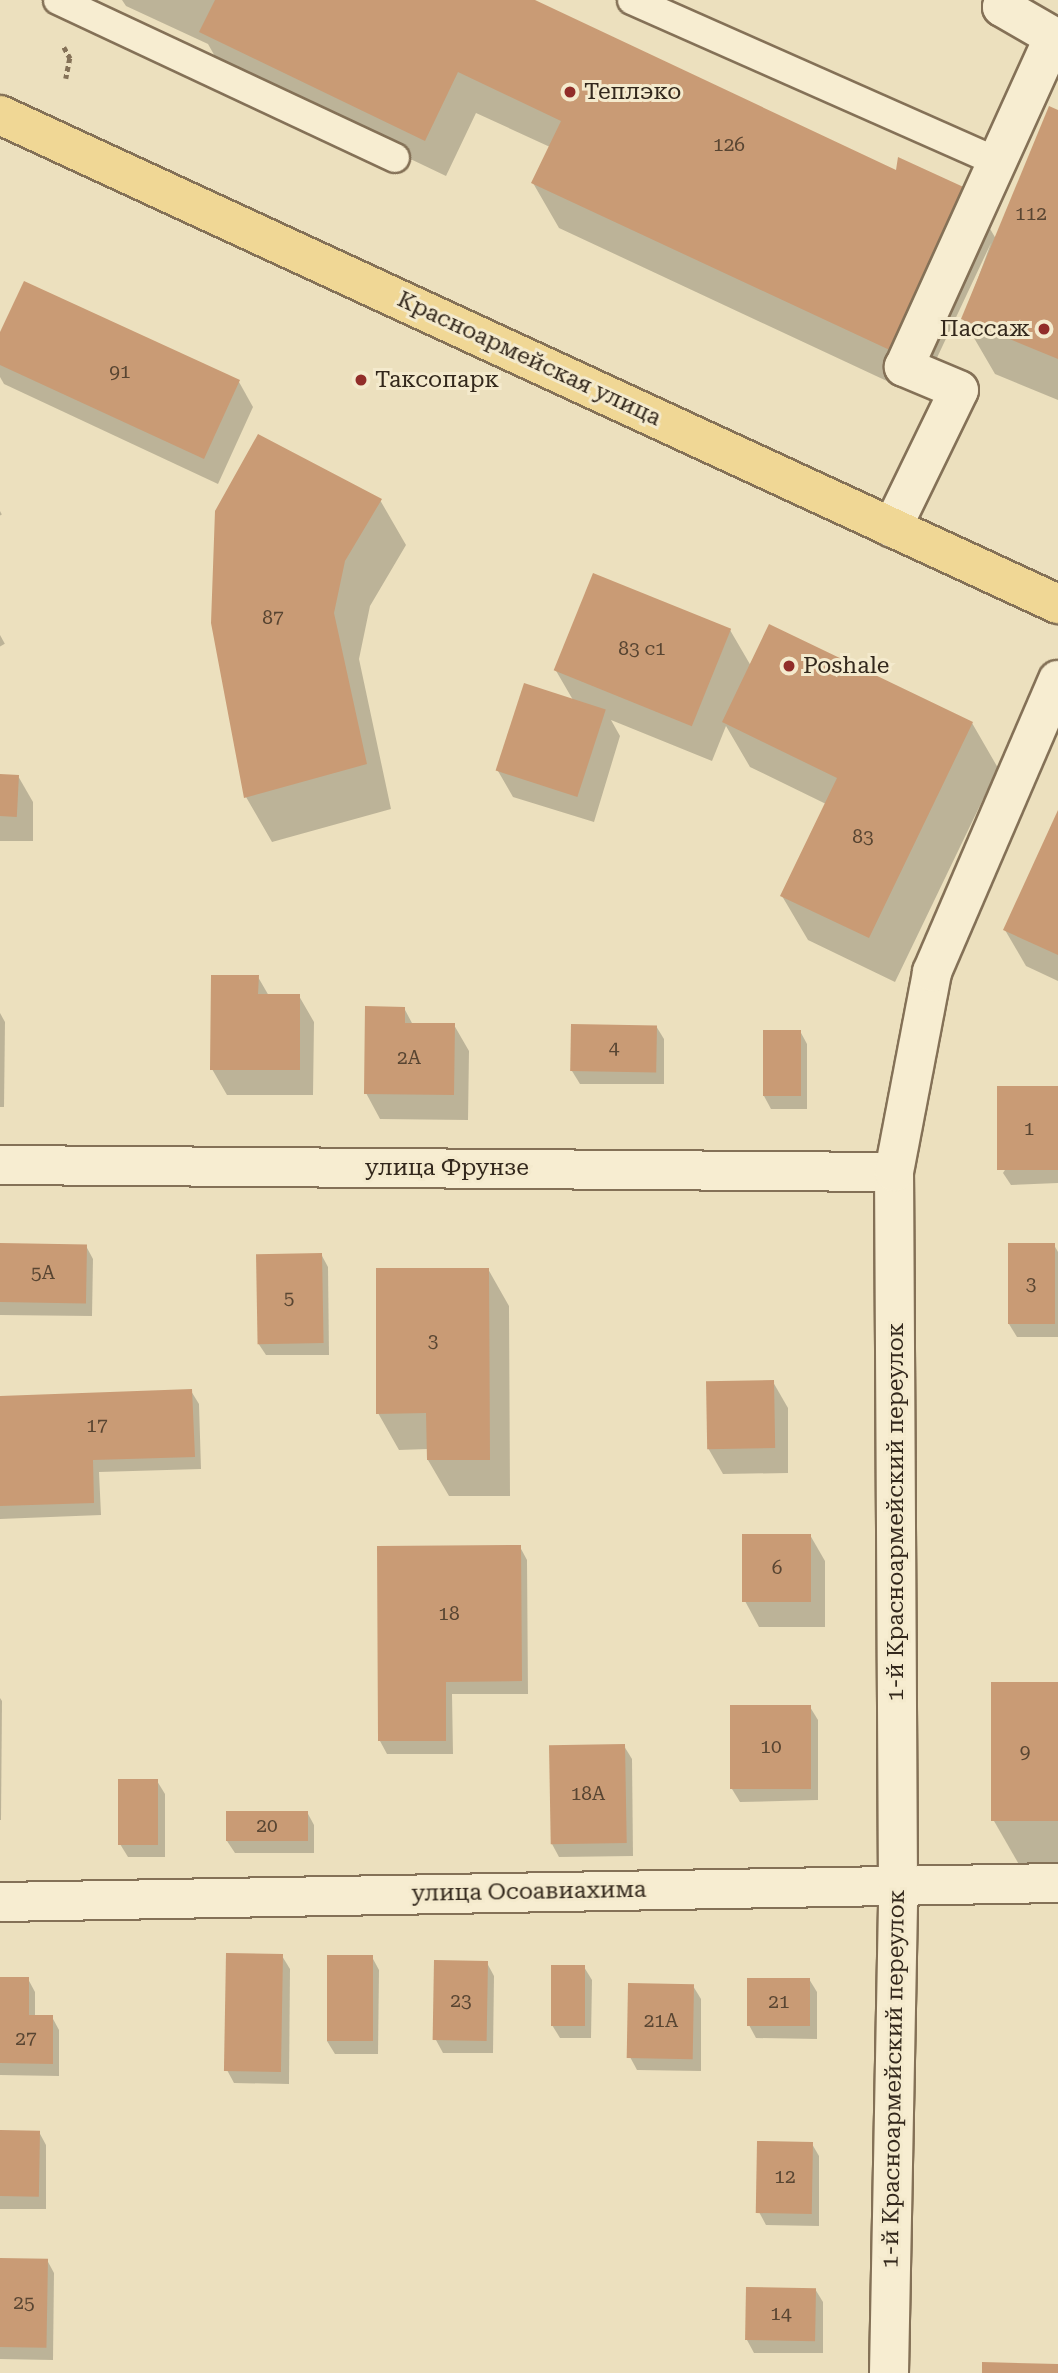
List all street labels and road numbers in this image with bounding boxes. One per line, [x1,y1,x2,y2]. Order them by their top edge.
street label: Красноармейская улица [393,286,665,432]
street label: улица Фрунзе [365,1154,529,1182]
street label: 1-й Красноармейский переулок [882,1323,910,1701]
street label: улица Осоавиахима [411,1876,647,1908]
street label: 1-й Красноармейский переулок [877,1889,911,2269]

